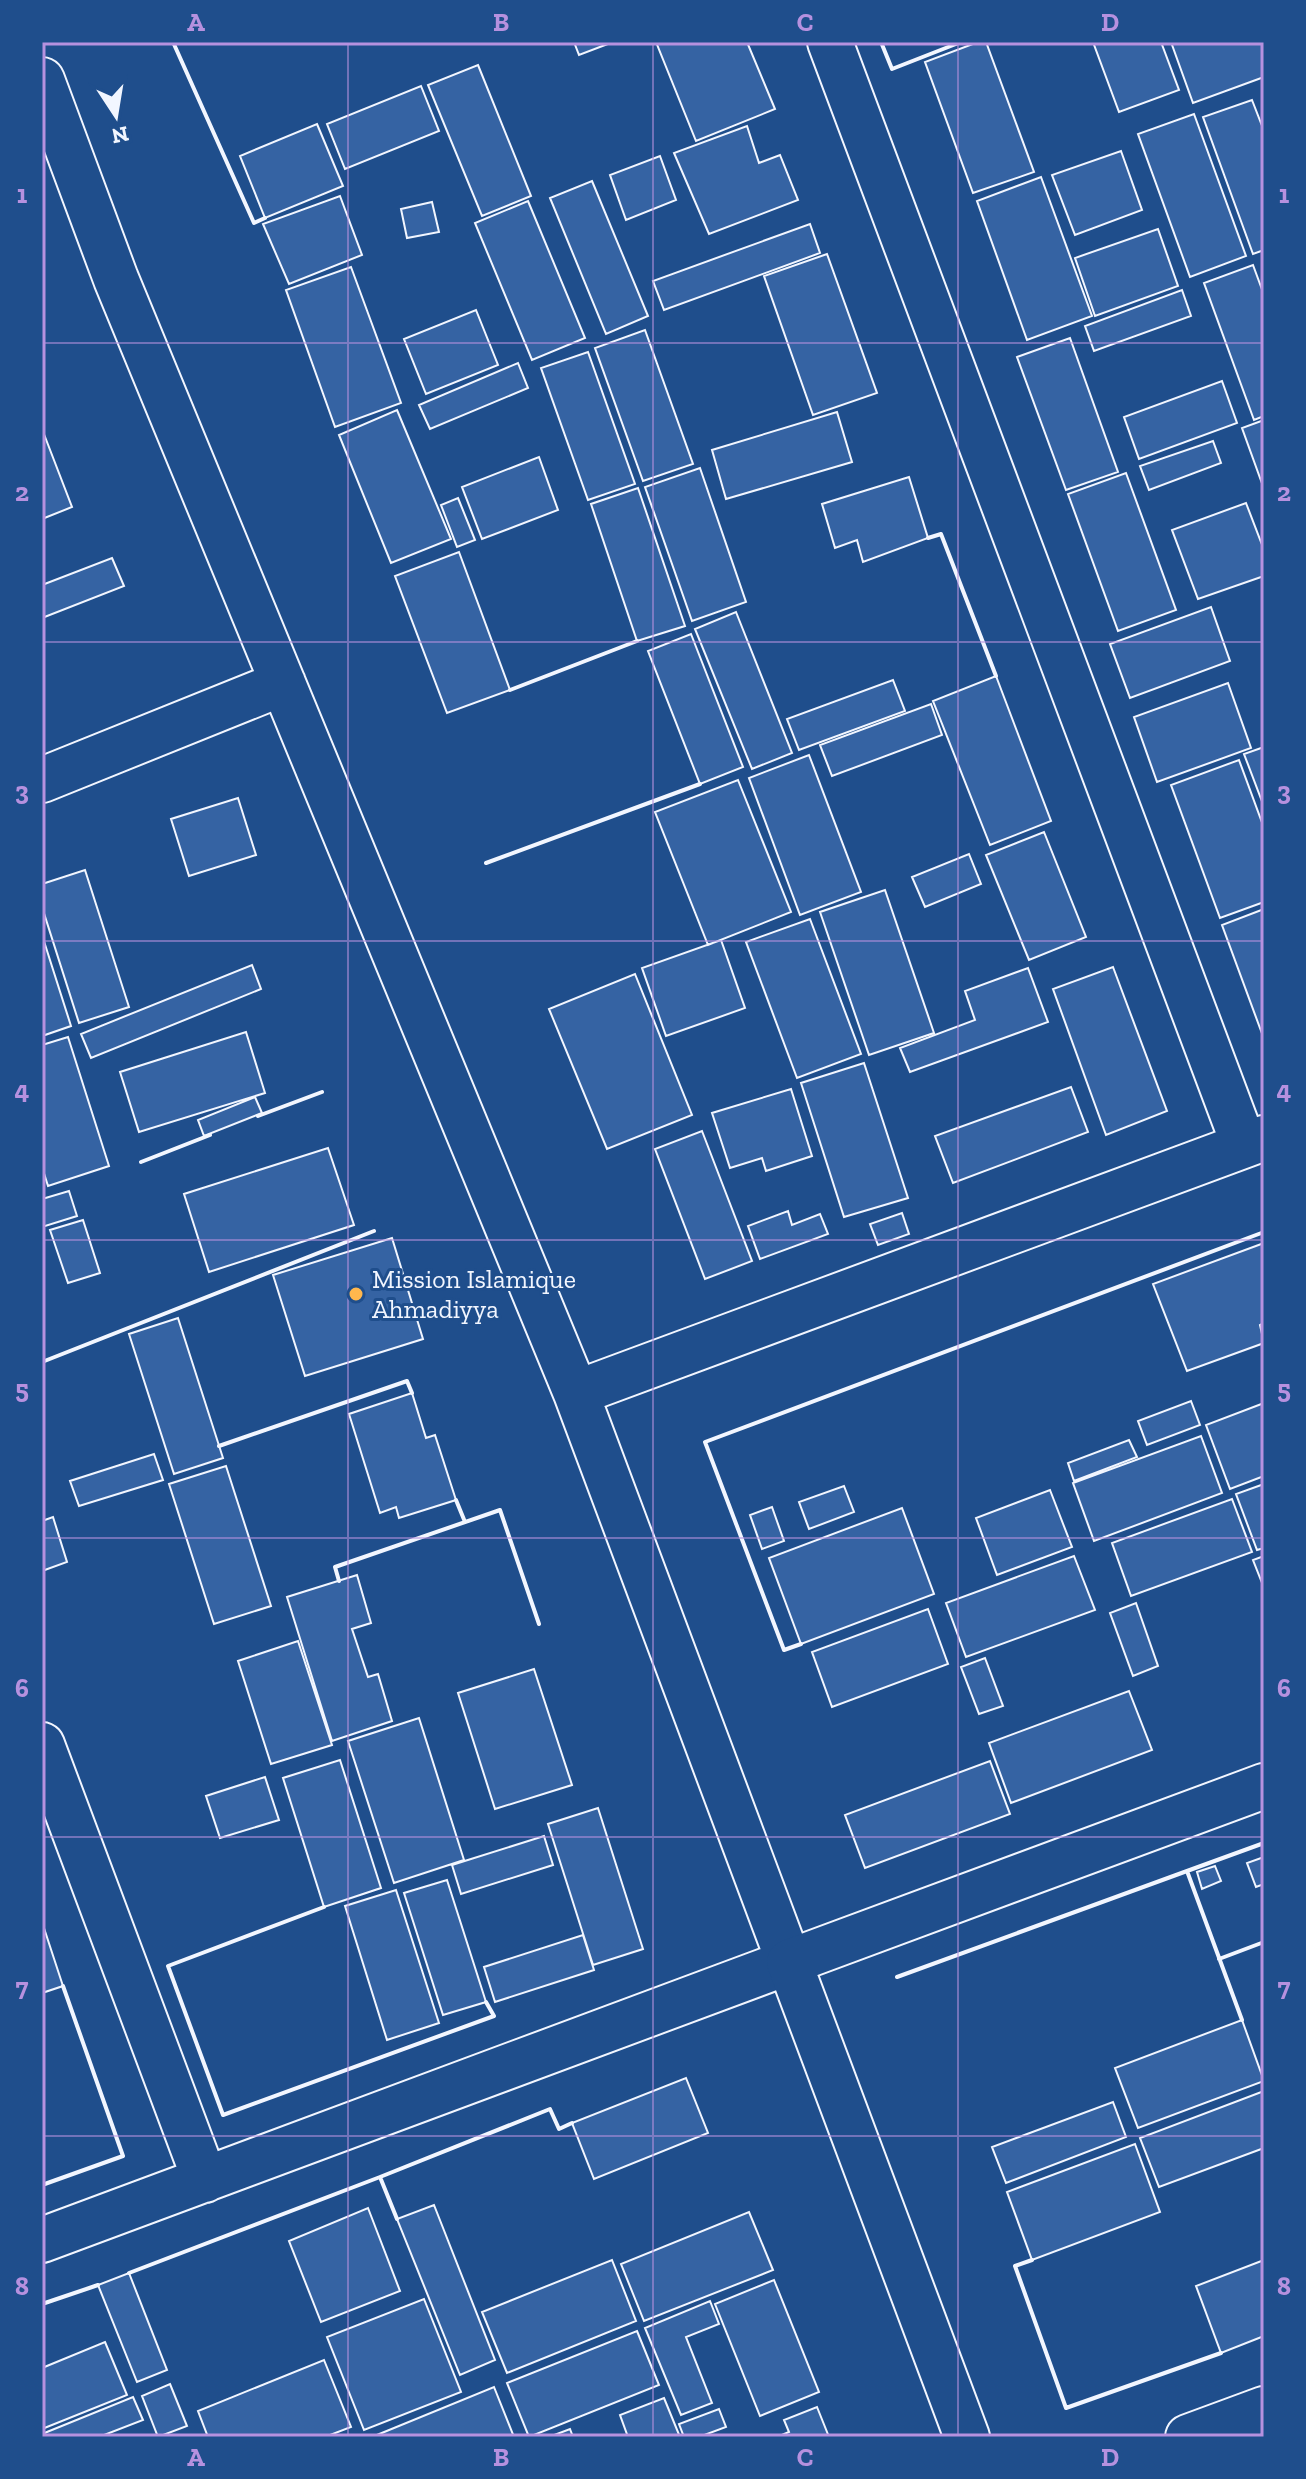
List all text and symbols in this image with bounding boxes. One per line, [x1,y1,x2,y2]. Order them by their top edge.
text: A [187,6,205,38]
text: B [493,6,509,38]
text: C [797,6,813,38]
text: D [1101,6,1119,38]
north arrow [76,76,156,156]
text: N [109,120,131,150]
text: 1 [17,178,28,210]
text: 1 [1279,178,1290,210]
text: 2 [15,476,29,508]
text: 2 [1277,476,1291,508]
text: 3 [15,775,29,807]
text: 3 [1277,775,1291,807]
text: 4 [15,1074,30,1106]
text: 4 [1277,1074,1292,1106]
place label: Mission Islamique Ahmadiyya [372,1263,576,1325]
marker: Mission Islamique Ahmadiyya [347,1285,365,1303]
text: 5 [15,1373,29,1405]
text: 5 [1277,1373,1291,1405]
text: 6 [15,1672,29,1704]
text: 6 [1277,1672,1291,1704]
text: 7 [16,1971,29,2003]
text: 7 [1278,1971,1291,2003]
text: 8 [15,2270,29,2302]
text: 8 [1277,2270,1291,2302]
text: A [187,2441,205,2473]
text: B [493,2441,509,2473]
text: C [797,2441,813,2473]
text: D [1101,2441,1119,2473]

